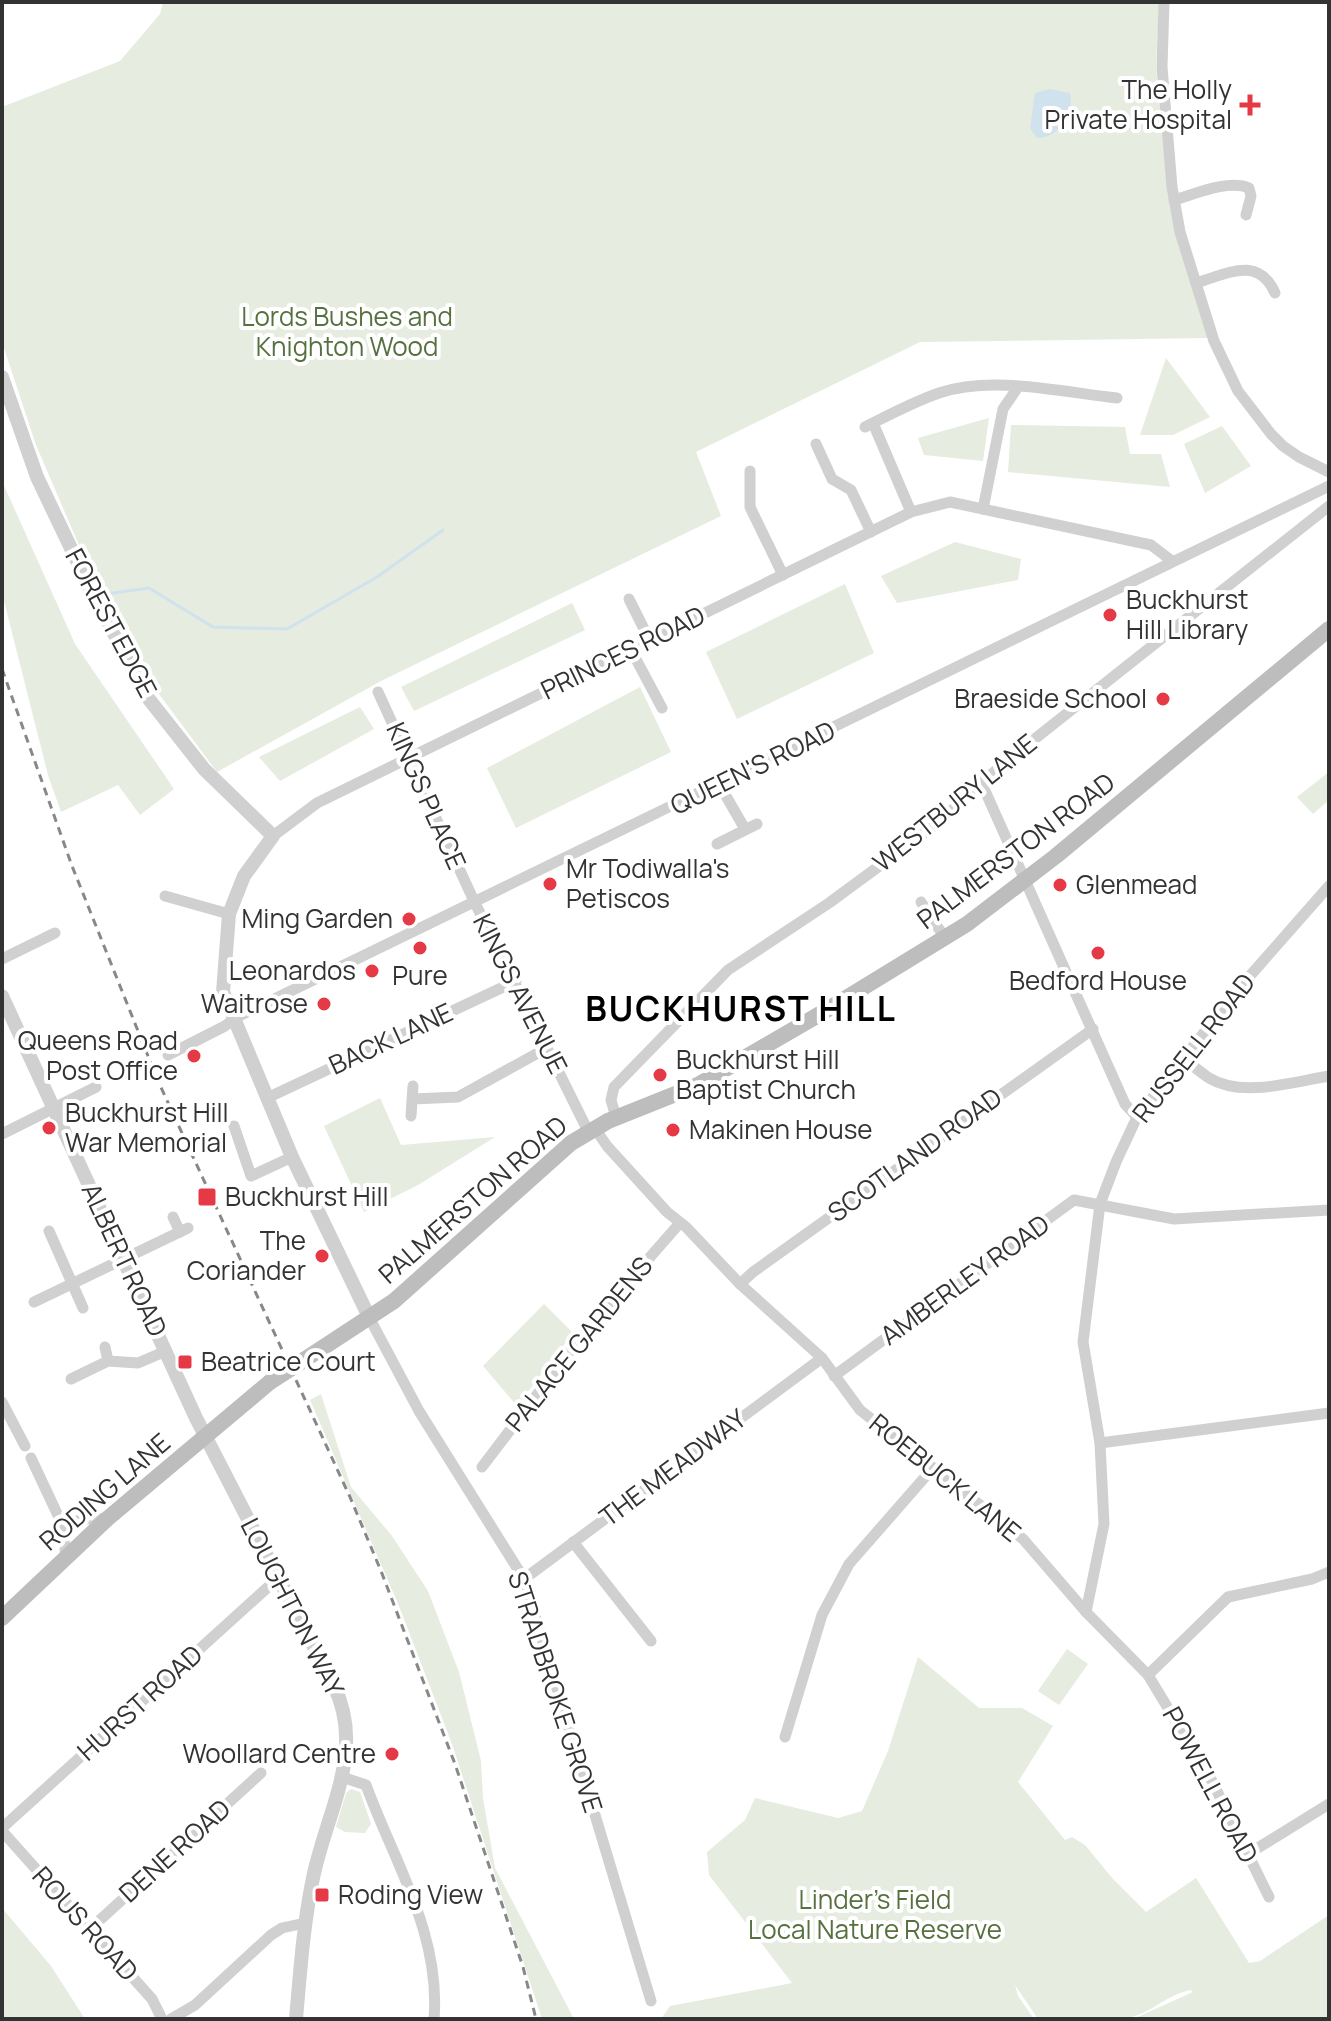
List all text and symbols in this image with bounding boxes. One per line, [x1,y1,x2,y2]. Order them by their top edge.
place label: The Holly Private Hospital [1045,71,1232,137]
marker: The Holly Private Hospital [1239,94,1261,116]
park label: Lords Bushes and Knighton Wood [241,298,453,364]
street label: FOREST EDGE [58,542,166,703]
place label: Buckhurst Hill Library [1126,581,1248,647]
street label: PRINCES ROAD [534,597,711,707]
marker: Buckhurst Hill Library [1101,606,1119,624]
place label: Braeside School [954,680,1147,716]
marker: Braeside School [1154,690,1172,708]
street label: QUEEN'S ROAD [664,712,841,823]
street label: KINGS PLACE [378,716,475,875]
street label: WESTBURY LANE [865,725,1044,880]
street label: PALMERSTON ROAD [909,764,1122,937]
place label: Mr Todiwalla's Petiscos [566,850,730,916]
place label: Glenmead [1076,866,1197,902]
marker: Mr Todiwalla's Petiscos [541,875,559,893]
marker: Glenmead [1051,876,1069,894]
place label: Ming Garden [241,900,393,936]
street label: KINGS AVENUE [465,907,577,1080]
marker: Ming Garden [400,910,418,928]
marker: Pure [411,939,429,957]
marker: Bedford House [1089,944,1107,962]
place label: Leonardos [229,952,356,988]
place label: Pure [392,957,448,993]
marker: Leonardos [363,962,381,980]
place label: Bedford House [1009,962,1187,998]
street label: RUSSELL ROAD [1124,965,1263,1129]
place label: Waitrose [201,985,308,1021]
district label: BUCKHURST HILL [585,985,897,1031]
street label: BACK LANE [323,994,458,1083]
marker: Waitrose [315,995,333,1013]
place label: Queens Road Post Office [18,1022,178,1088]
place label: Buckhurst Hill Baptist Church [676,1041,856,1107]
marker: Queens Road Post Office [185,1047,203,1065]
marker: Buckhurst Hill Baptist Church [651,1066,669,1084]
street label: SCOTLAND ROAD [820,1079,1009,1230]
place label: Buckhurst Hill War Memorial [65,1094,229,1160]
street label: PALMERSTON ROAD [370,1107,574,1291]
place label: Makinen House [689,1111,873,1147]
marker: Buckhurst Hill War Memorial [40,1119,58,1137]
marker: Makinen House [664,1121,682,1139]
street label: ALBERT ROAD [74,1177,176,1342]
place label: Buckhurst Hill [225,1178,389,1214]
marker: Buckhurst Hill [196,1186,218,1208]
street label: AMBERLEY ROAD [873,1206,1056,1353]
place label: The Coriander [187,1222,306,1288]
marker: The Coriander [313,1247,331,1265]
street label: PALACE GARDENS [496,1248,660,1438]
place label: Beatrice Court [201,1343,376,1379]
marker: Beatrice Court [176,1353,194,1371]
street label: THE MEADWAY [592,1400,754,1534]
street label: ROEBUCK LANE [862,1405,1029,1550]
street label: RODING LANE [31,1424,177,1558]
street label: LOUGHTON WAY [233,1511,353,1702]
street label: STRADBROKE GROVE [500,1566,612,1817]
street label: HURST ROAD [69,1636,210,1768]
street label: POWELL ROAD [1155,1700,1267,1869]
place label: Woollard Centre [183,1735,376,1771]
marker: Woollard Centre [383,1745,401,1763]
street label: DENE ROAD [111,1790,238,1910]
street label: ROUS ROAD [25,1858,147,1988]
place label: Roding View [338,1876,483,1912]
park label: Linder's Field Local Nature Reserve [748,1881,1002,1947]
marker: Roding View [313,1886,331,1904]

